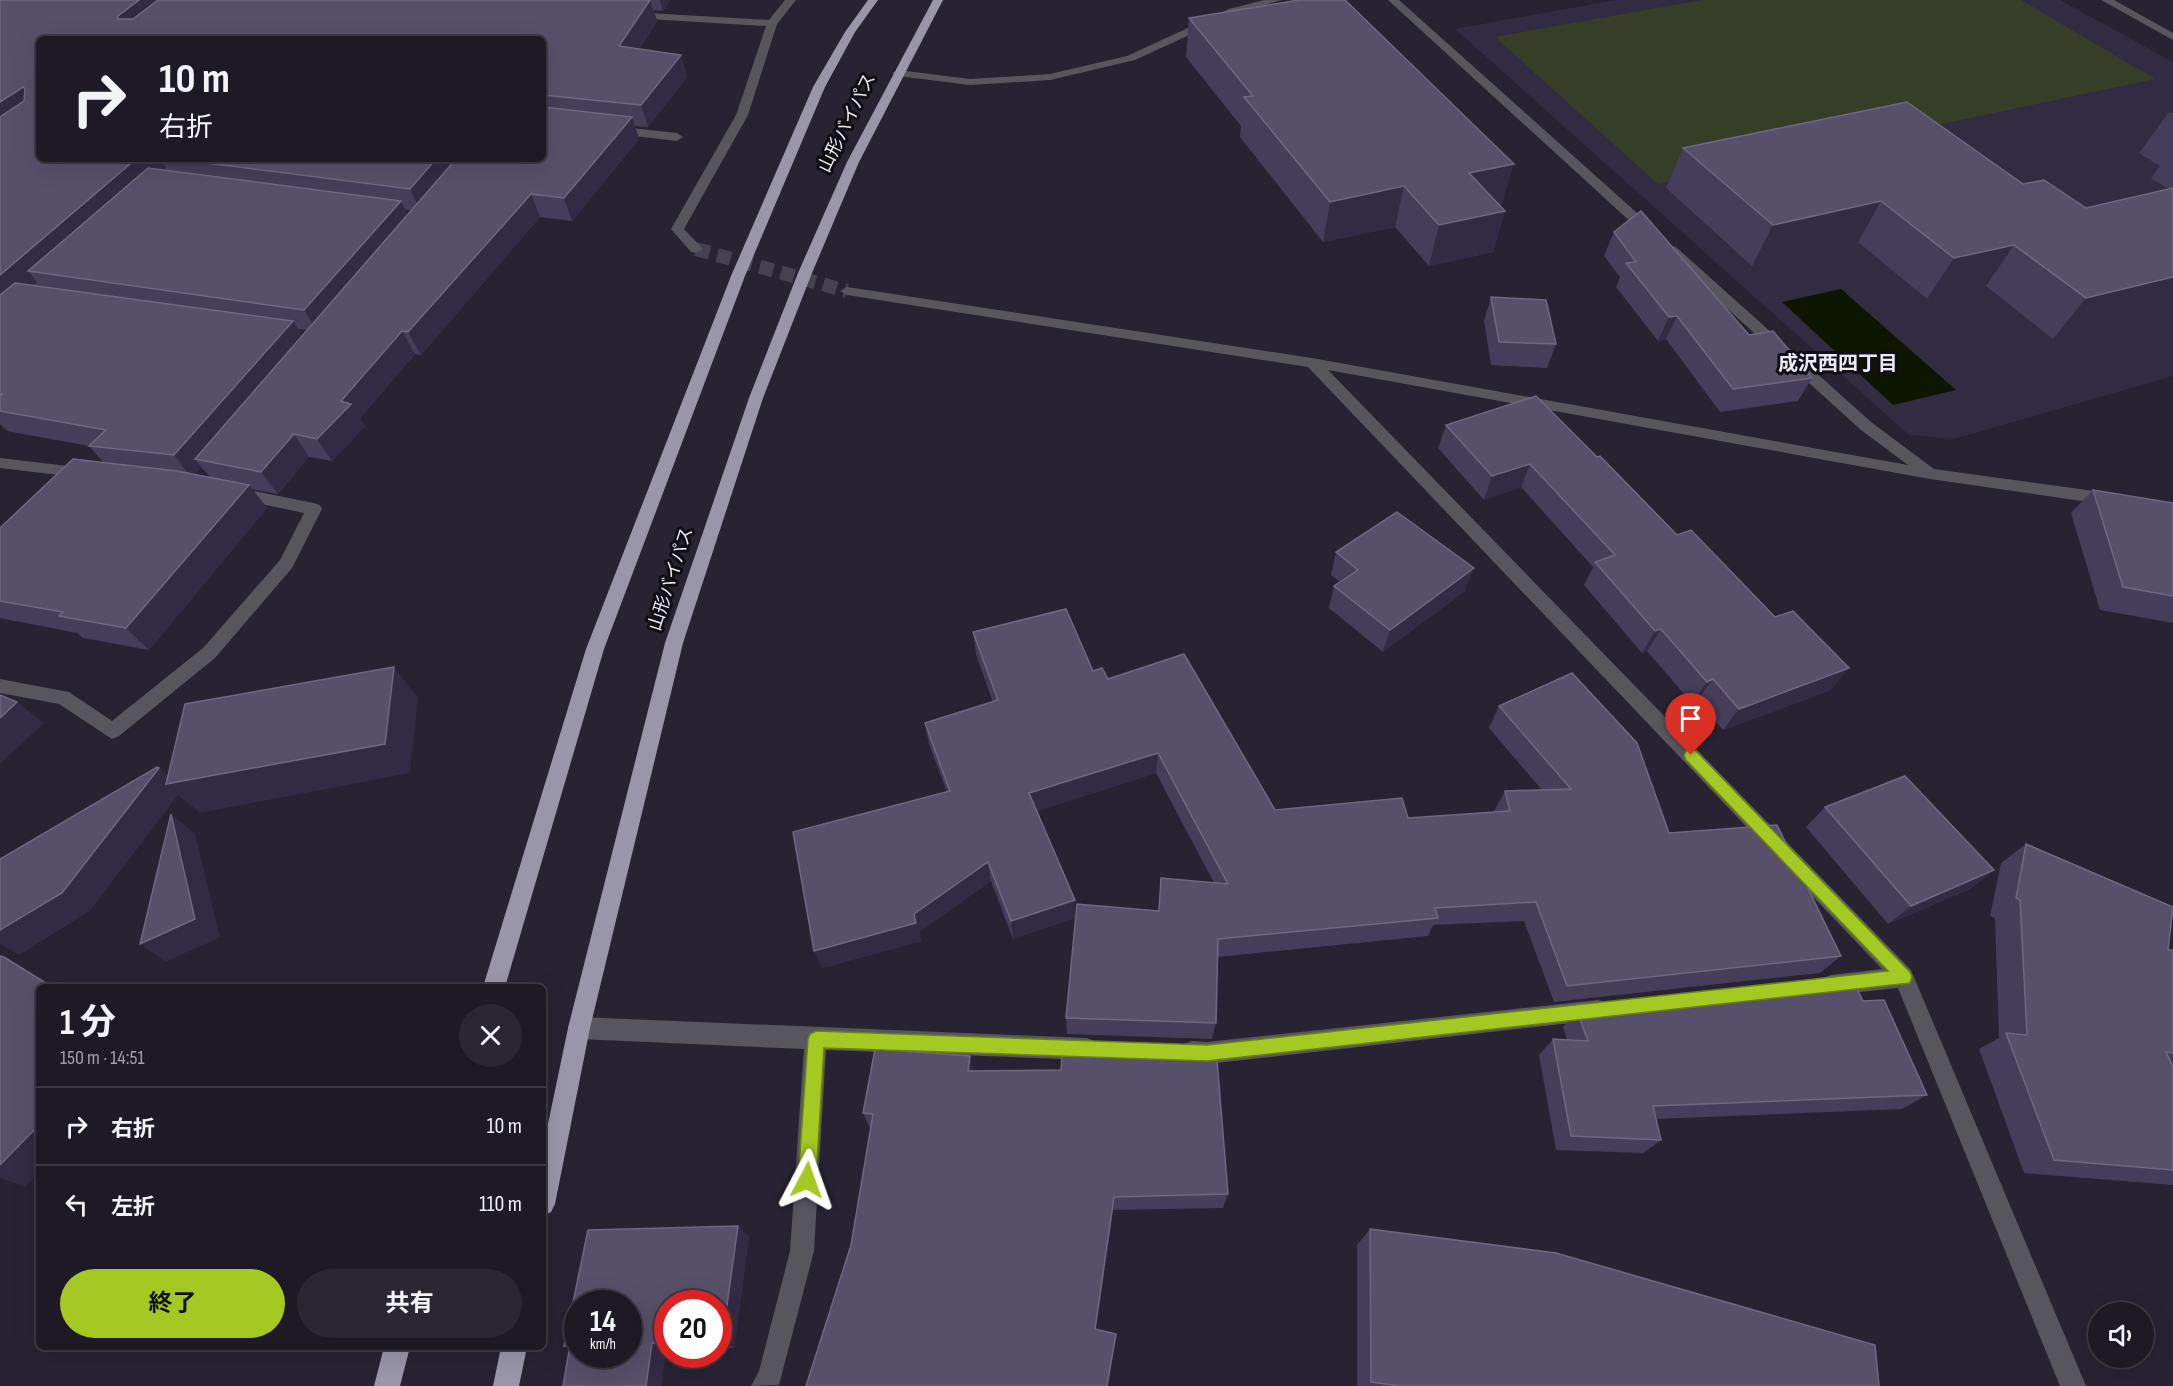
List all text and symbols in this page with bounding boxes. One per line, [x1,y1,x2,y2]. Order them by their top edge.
text: 10 m [159,54,230,105]
icon: right [60,60,138,138]
street label: 山形バイパス [814,70,880,176]
text: 右折 [159,112,213,144]
district label: 成沢西四丁目 [1778,352,1898,376]
street label: 山形バイパス [644,525,698,633]
pin [1665,693,1716,755]
icon: arrive [1674,702,1707,735]
text: 1 分 [60,1002,116,1045]
button: close [459,1004,522,1067]
text: 150 m · 14:51 [60,1046,144,1070]
icon: right [60,1110,93,1143]
text: 10 m [487,1113,522,1140]
text: 右折 [111,1116,155,1143]
position arrow [775,1148,839,1212]
icon: left [60,1188,93,1221]
text: 110 m [479,1191,522,1218]
text: 左折 [111,1194,155,1221]
button: 終了 [60,1269,285,1338]
button: 共有 [297,1269,522,1338]
speed limit sign: 20 [654,1290,732,1368]
map controls [2088,1302,2154,1368]
button: sound [2088,1302,2154,1368]
text: 14 [590,1304,616,1340]
text: km/h [590,1335,616,1354]

